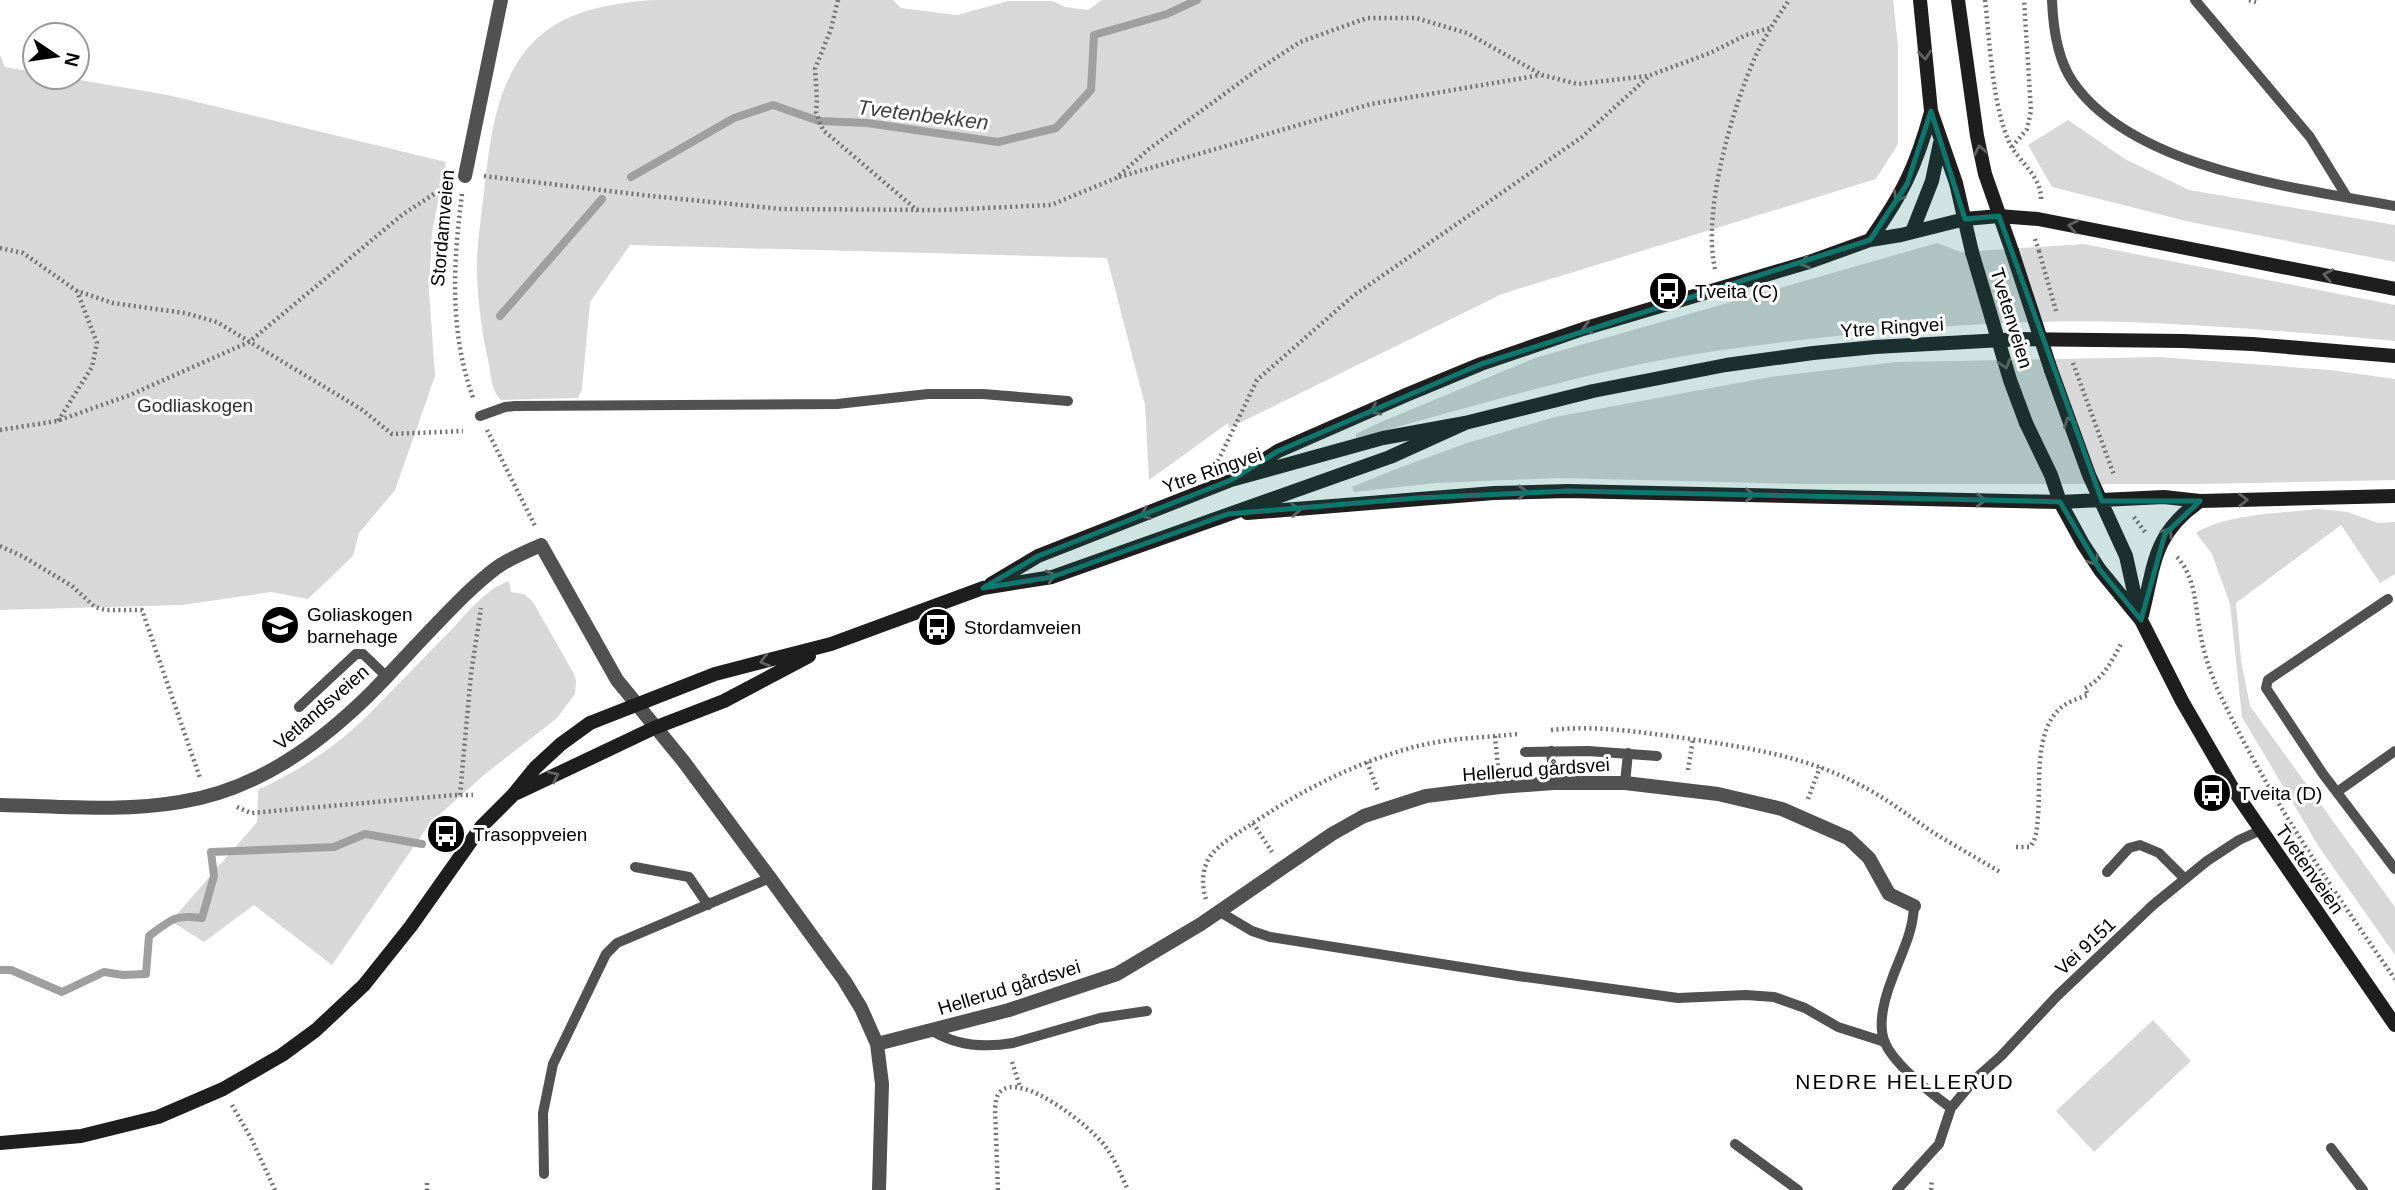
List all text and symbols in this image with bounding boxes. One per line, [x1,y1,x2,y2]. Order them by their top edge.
north arrow [21,21,91,91]
one-way arrow [1918,50,1933,61]
text: N [60,51,84,69]
water label: Tvetenbekken [856,95,990,134]
one-way arrow [1974,144,1989,156]
street label: Stordamveien [427,169,458,287]
one-way arrow [1894,190,1907,203]
one-way arrow [2067,219,2079,234]
one-way arrow [1800,255,1812,270]
street label: Tvetenveien [1986,266,2037,371]
one-way arrow [2322,269,2334,284]
bus stop icon: Tveita (C) [1647,270,1689,312]
place label: Tveita (C) [1695,281,1778,302]
street label: Ytre Ringvei [1840,313,1944,342]
one-way arrow [1581,319,1593,334]
one-way arrow [1997,357,2011,370]
park label: Godliaskogen [137,395,253,416]
one-way arrow [1370,401,1382,415]
one-way arrow [2064,417,2078,429]
street label: Ytre Ringvei [1160,444,1265,497]
one-way arrow [1518,484,1528,500]
one-way arrow [1745,487,1756,502]
one-way arrow [1977,492,1987,508]
one-way arrow [2239,492,2249,508]
one-way arrow [1291,502,1302,517]
one-way arrow [1139,505,1151,519]
one-way arrow [2160,527,2172,540]
one-way arrow [2086,554,2099,567]
one-way arrow [1044,570,1056,584]
school or university icon: Goliaskogen barnehage [259,604,301,646]
place label: Goliaskogen barnehage [307,604,413,647]
bus stop icon: Stordamveien [916,606,958,648]
place label: Stordamveien [964,617,1081,638]
one-way arrow [759,653,771,667]
street label: Vetlandsveien [270,661,373,754]
street label: Hellerud gårdsvei [1462,754,1611,785]
one-way arrow [547,771,559,785]
bus stop icon: Tveita (D) [2191,772,2233,814]
place label: Tveita (D) [2239,783,2322,804]
bus stop icon: Trasoppveien [425,813,467,855]
street label: Tvetenveien [2271,821,2348,918]
place label: Trasoppveien [473,824,587,845]
street label: Vei 9151 [2051,913,2120,979]
street label: Hellerud gårdsvei [935,956,1083,1019]
district label: NEDRE HELLERUD [1795,1070,2015,1093]

